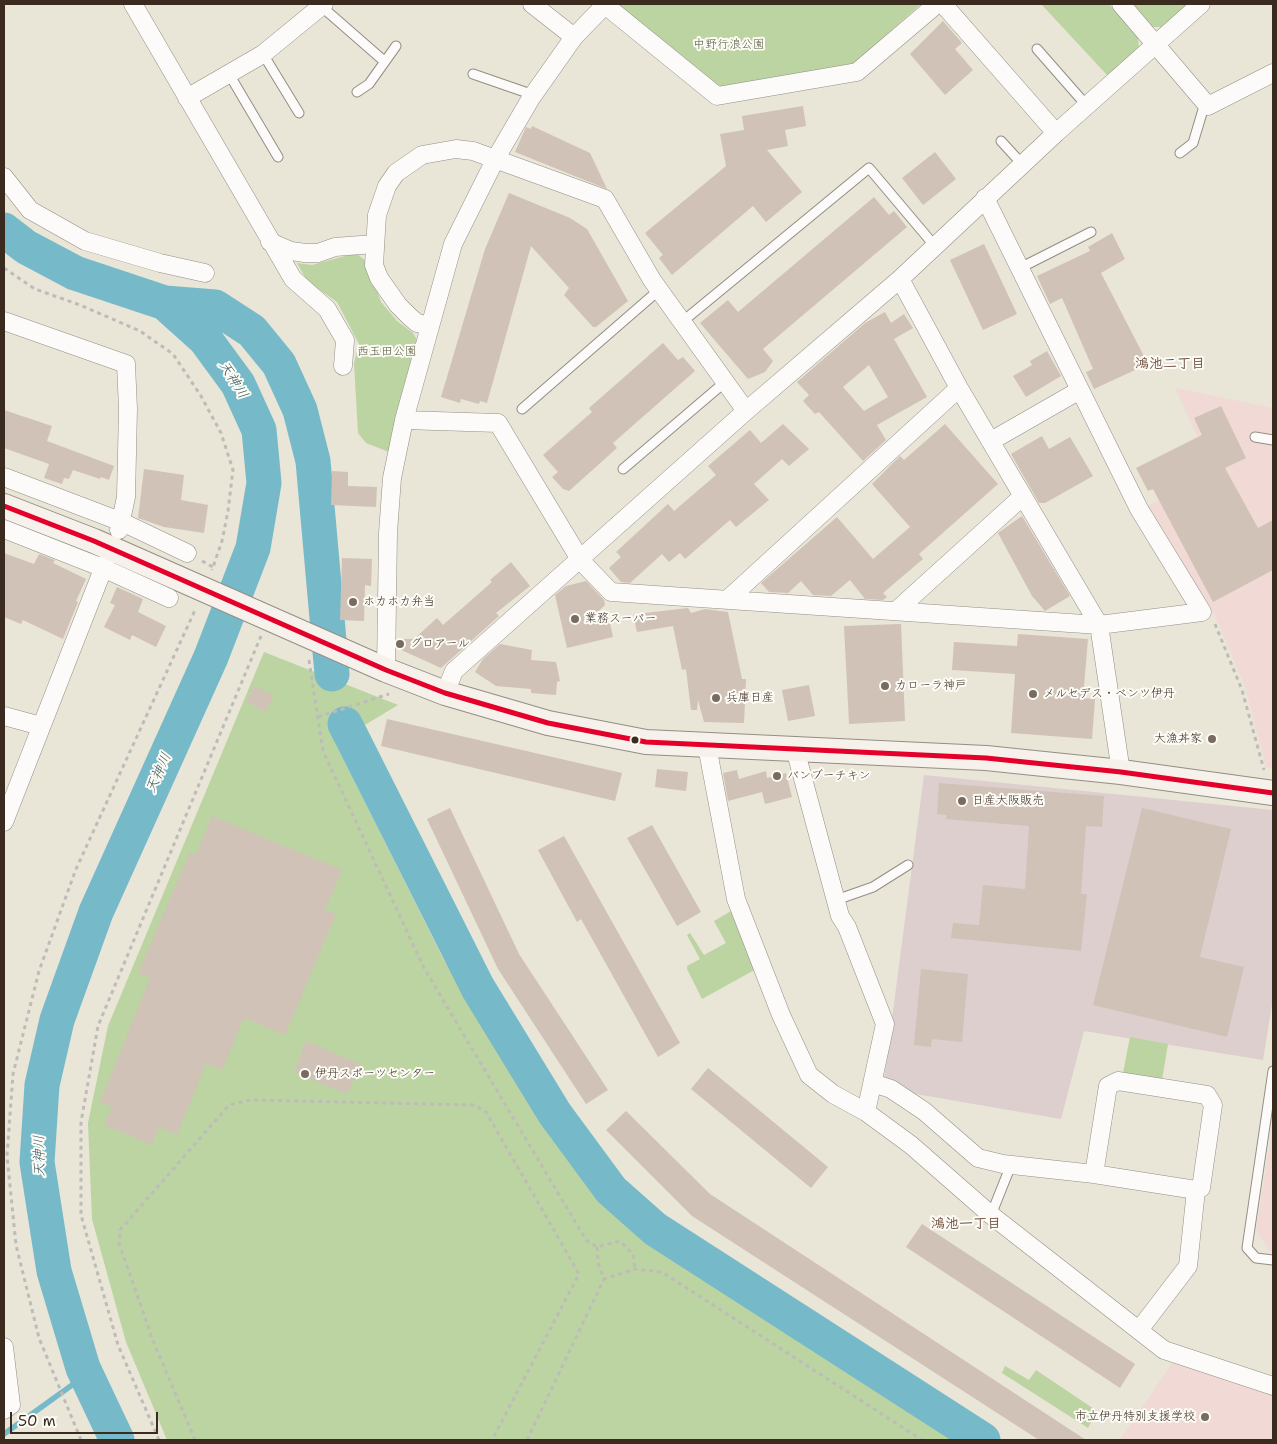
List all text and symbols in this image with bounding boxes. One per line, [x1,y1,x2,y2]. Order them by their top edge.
park label: 中野行浪公園 [693,38,765,52]
park label: 西玉田公園 [357,345,417,359]
district label: 鴻池二丁目 [1135,356,1205,372]
water label: 天神川 [215,358,251,402]
place label: ホカホカ弁当 [363,595,435,609]
marker: ホカホカ弁当 [347,596,359,608]
place label: 業務スーパー [585,612,657,626]
marker: 業務スーパー [569,613,581,625]
place label: グロアール [410,637,470,651]
marker: グロアール [394,638,406,650]
place label: カローラ神戸 [895,679,967,693]
marker: カローラ神戸 [879,680,891,692]
place label: メルセデス・ベンツ伊丹 [1043,687,1175,701]
marker: メルセデス・ベンツ伊丹 [1027,688,1039,700]
place label: 兵庫日産 [726,691,774,705]
marker: 兵庫日産 [710,692,722,704]
place label: 大漁丼家 [1154,732,1202,746]
marker: 大漁丼家 [1206,733,1218,745]
unlabelled marker [630,735,640,745]
water label: 天神川 [143,750,175,796]
place label: バンブーチキン [787,769,870,783]
marker: バンブーチキン [771,770,783,782]
place label: 日産大阪販売 [972,794,1044,808]
marker: 日産大阪販売 [956,795,968,807]
place label: 伊丹スポーツセンター [315,1067,435,1081]
marker: 伊丹スポーツセンター [299,1068,311,1080]
water label: 天神川 [31,1135,49,1177]
district label: 鴻池一丁目 [931,1216,1001,1232]
scale bar [12,1402,160,1434]
place label: 市立伊丹特別支援学校 [1075,1410,1195,1424]
text: 50 m [18,1411,56,1431]
marker: 市立伊丹特別支援学校 [1199,1411,1211,1423]

